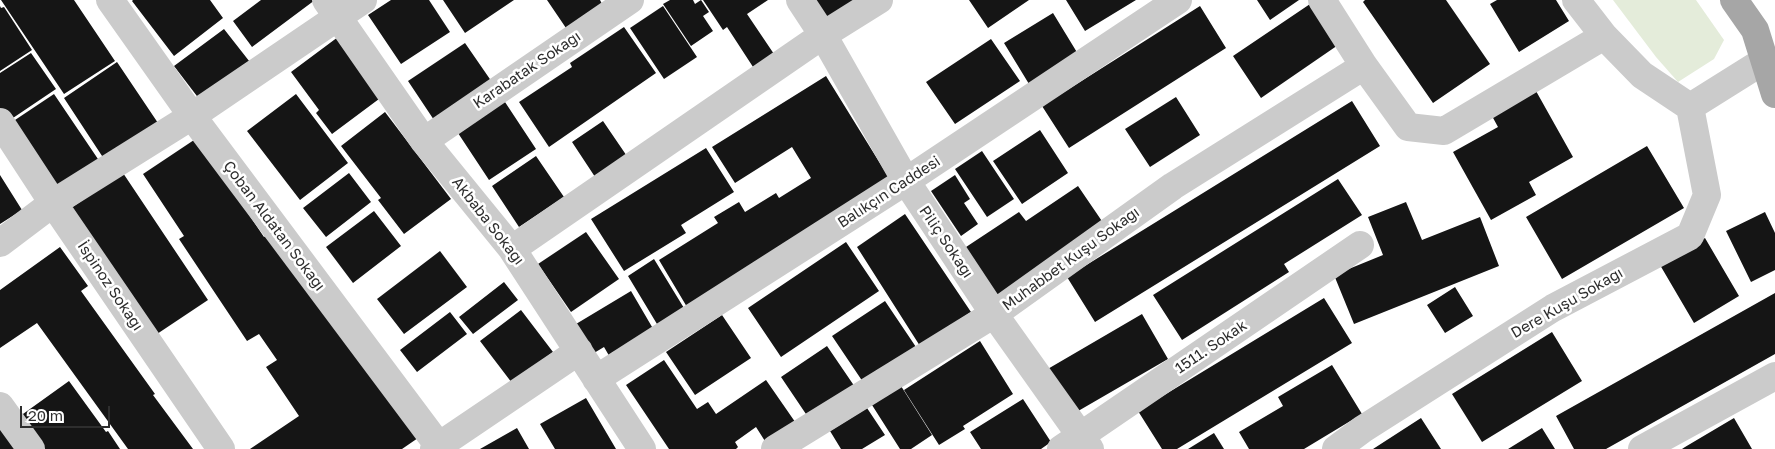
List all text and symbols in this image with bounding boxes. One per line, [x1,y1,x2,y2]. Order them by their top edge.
street label: Karabatak Sokağı [470,27,584,113]
street label: Balıkçın Caddesi [834,152,944,232]
street label: Çoban Aldatan Sokağı [219,158,329,294]
street label: Akbaba Sokağı [448,174,528,268]
street label: Piliç Sokağı [915,202,977,282]
street label: Muhabbet Kuşu Sokağı [999,203,1143,315]
street label: İspinoz Sokağı [73,238,147,334]
street label: Dere Kuşu Sokağı [1508,264,1626,342]
street label: 1511. Sokak [1172,316,1250,378]
scale bar [22,396,112,428]
text: 20 m [28,406,63,424]

